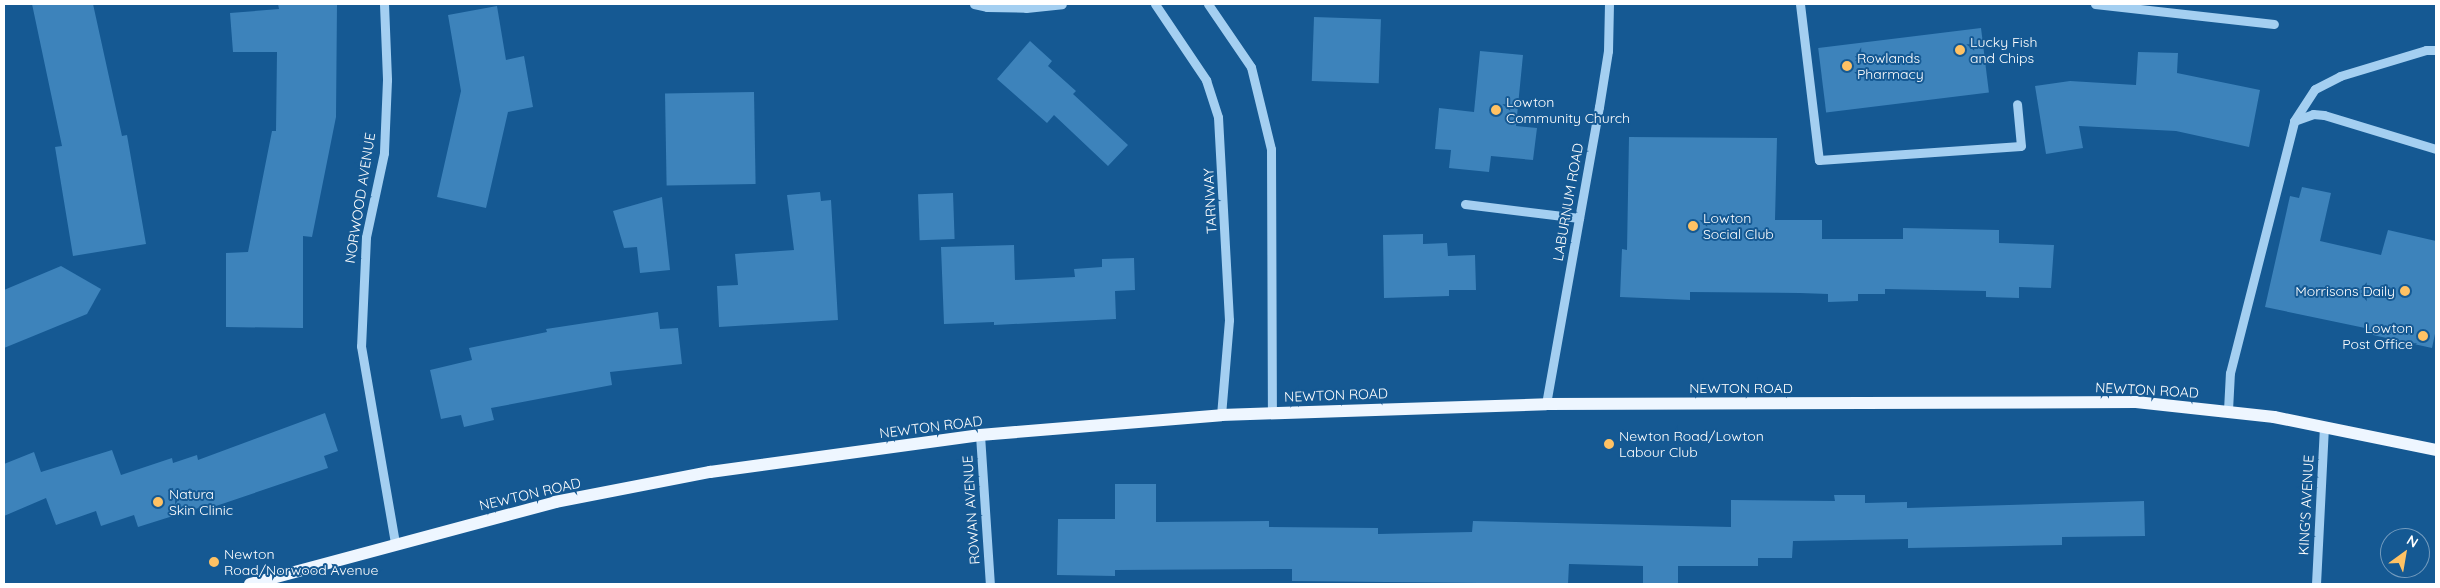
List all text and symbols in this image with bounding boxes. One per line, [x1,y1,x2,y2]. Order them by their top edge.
place label: Lucky Fish and Chips [1970,34,2037,66]
marker: Lucky Fish and Chips [1954,44,1966,56]
place label: Rowlands Pharmacy [1857,50,1924,82]
marker: Rowlands Pharmacy [1841,60,1853,72]
place label: Lowton Community Church [1506,94,1630,126]
marker: Lowton Community Church [1490,104,1502,116]
street label: NORWOOD AVENUE [341,131,379,265]
street label: LABURNUM ROAD [1549,142,1587,262]
street label: TARNWAY [1200,168,1220,234]
place label: Lowton Social Club [1703,210,1774,242]
marker: Lowton Social Club [1687,220,1699,232]
place label: Morrisons Daily [2295,283,2395,299]
marker: Morrisons Daily [2399,285,2411,297]
place label: Lowton Post Office [2342,320,2413,352]
marker: Lowton Post Office [2417,330,2429,342]
street label: NEWTON ROAD [2095,379,2199,401]
street label: NEWTON ROAD [1689,380,1793,396]
street label: NEWTON ROAD [1284,385,1388,405]
street label: NEWTON ROAD [878,412,984,442]
place label: Newton Road/Lowton Labour Club [1619,428,1764,461]
marker: Newton Road/Lowton Labour Club [1603,438,1615,450]
street label: KING'S AVENUE [2295,454,2317,556]
street label: ROWAN AVENUE [959,455,983,565]
street label: NEWTON ROAD [478,474,582,514]
place label: Natura Skin Clinic [169,486,233,518]
marker: Natura Skin Clinic [151,495,165,509]
north arrow [2380,528,2430,578]
text: N [2403,531,2422,551]
place label: Newton Road/Norwood Avenue [224,546,378,578]
marker: Newton Road/Norwood Avenue [208,556,220,568]

